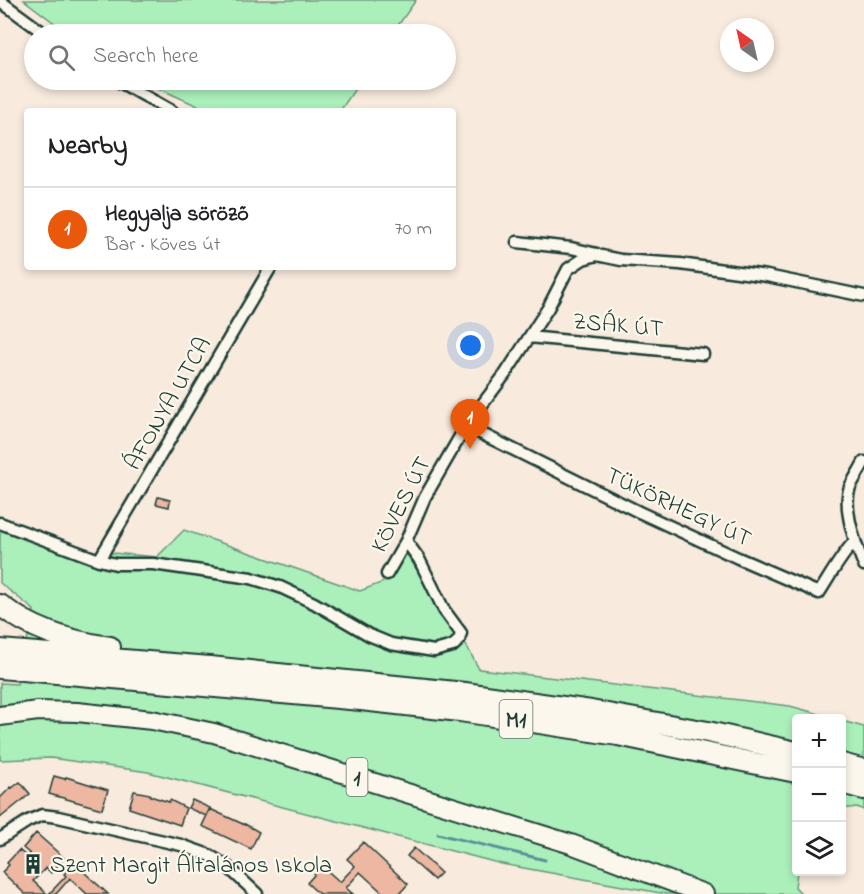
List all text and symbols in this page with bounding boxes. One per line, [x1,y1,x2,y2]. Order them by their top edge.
north arrow [720,18,774,72]
search box [24,24,456,90]
icon: search [45,41,78,74]
text: Search here [93,41,198,73]
text: Nearby [48,128,127,166]
text: Hegyalja söröző [105,199,249,231]
text: 1 [64,215,71,244]
text: 70 m [395,215,432,244]
text: Bar · Köves út [105,231,220,260]
street label: ZSÁK ÚT [571,305,665,348]
street label: ÁFONYA UTCA [117,331,222,478]
your location [456,331,485,360]
pin: 1 [450,400,490,449]
street label: KÖVES ÚT [363,451,441,559]
street label: TÜKÖRHEGY ÚT [599,459,757,558]
road number: M1 [500,700,532,738]
map controls [792,714,846,876]
button: + [792,714,846,768]
road number: 1 [346,758,368,796]
button: − [792,768,846,822]
button: layers [792,822,846,876]
place label: Szent Margit Általános Iskola [50,849,332,884]
building icon: Szent Margit Általános Iskola [21,852,45,876]

